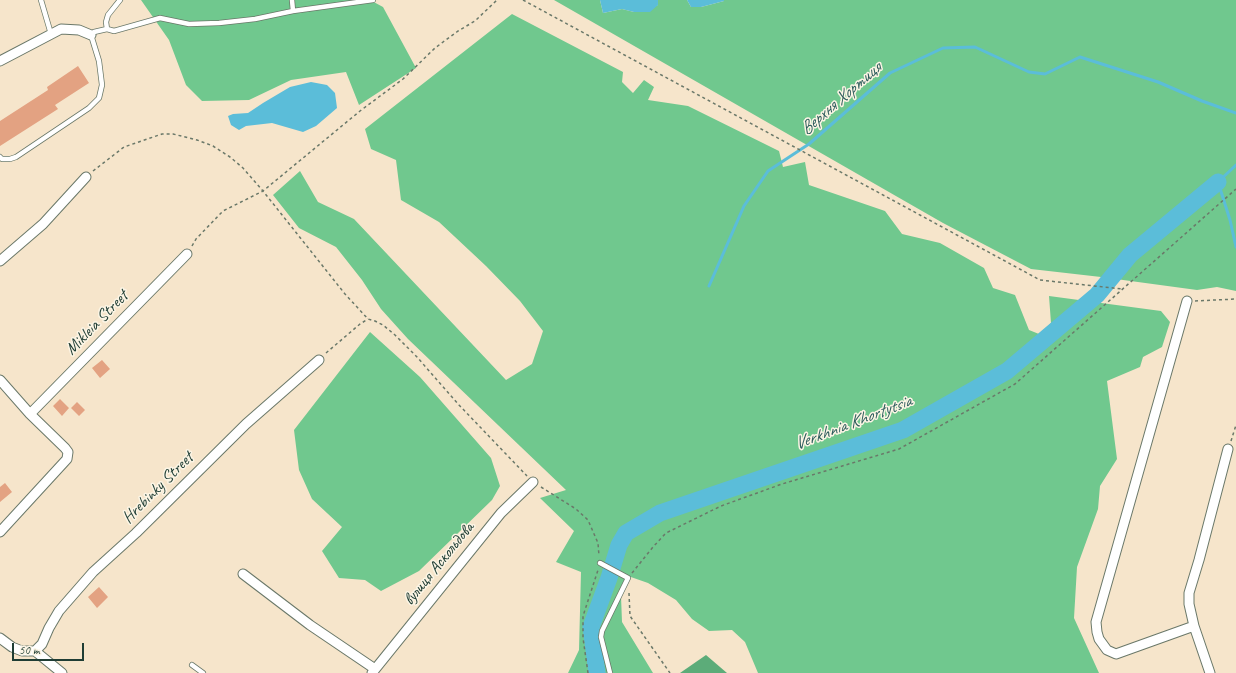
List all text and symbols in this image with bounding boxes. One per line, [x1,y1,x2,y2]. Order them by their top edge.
water label: Верхня Хортиця [796,58,886,140]
street label: Mikleia Street [61,286,133,360]
water label: Verkhnia Khortytsia [791,391,915,455]
street label: Hrebinky Street [118,448,198,528]
street label: вулиця Аскольдова [399,518,479,610]
scale bar [14,635,86,661]
text: 50 m [19,642,39,658]

